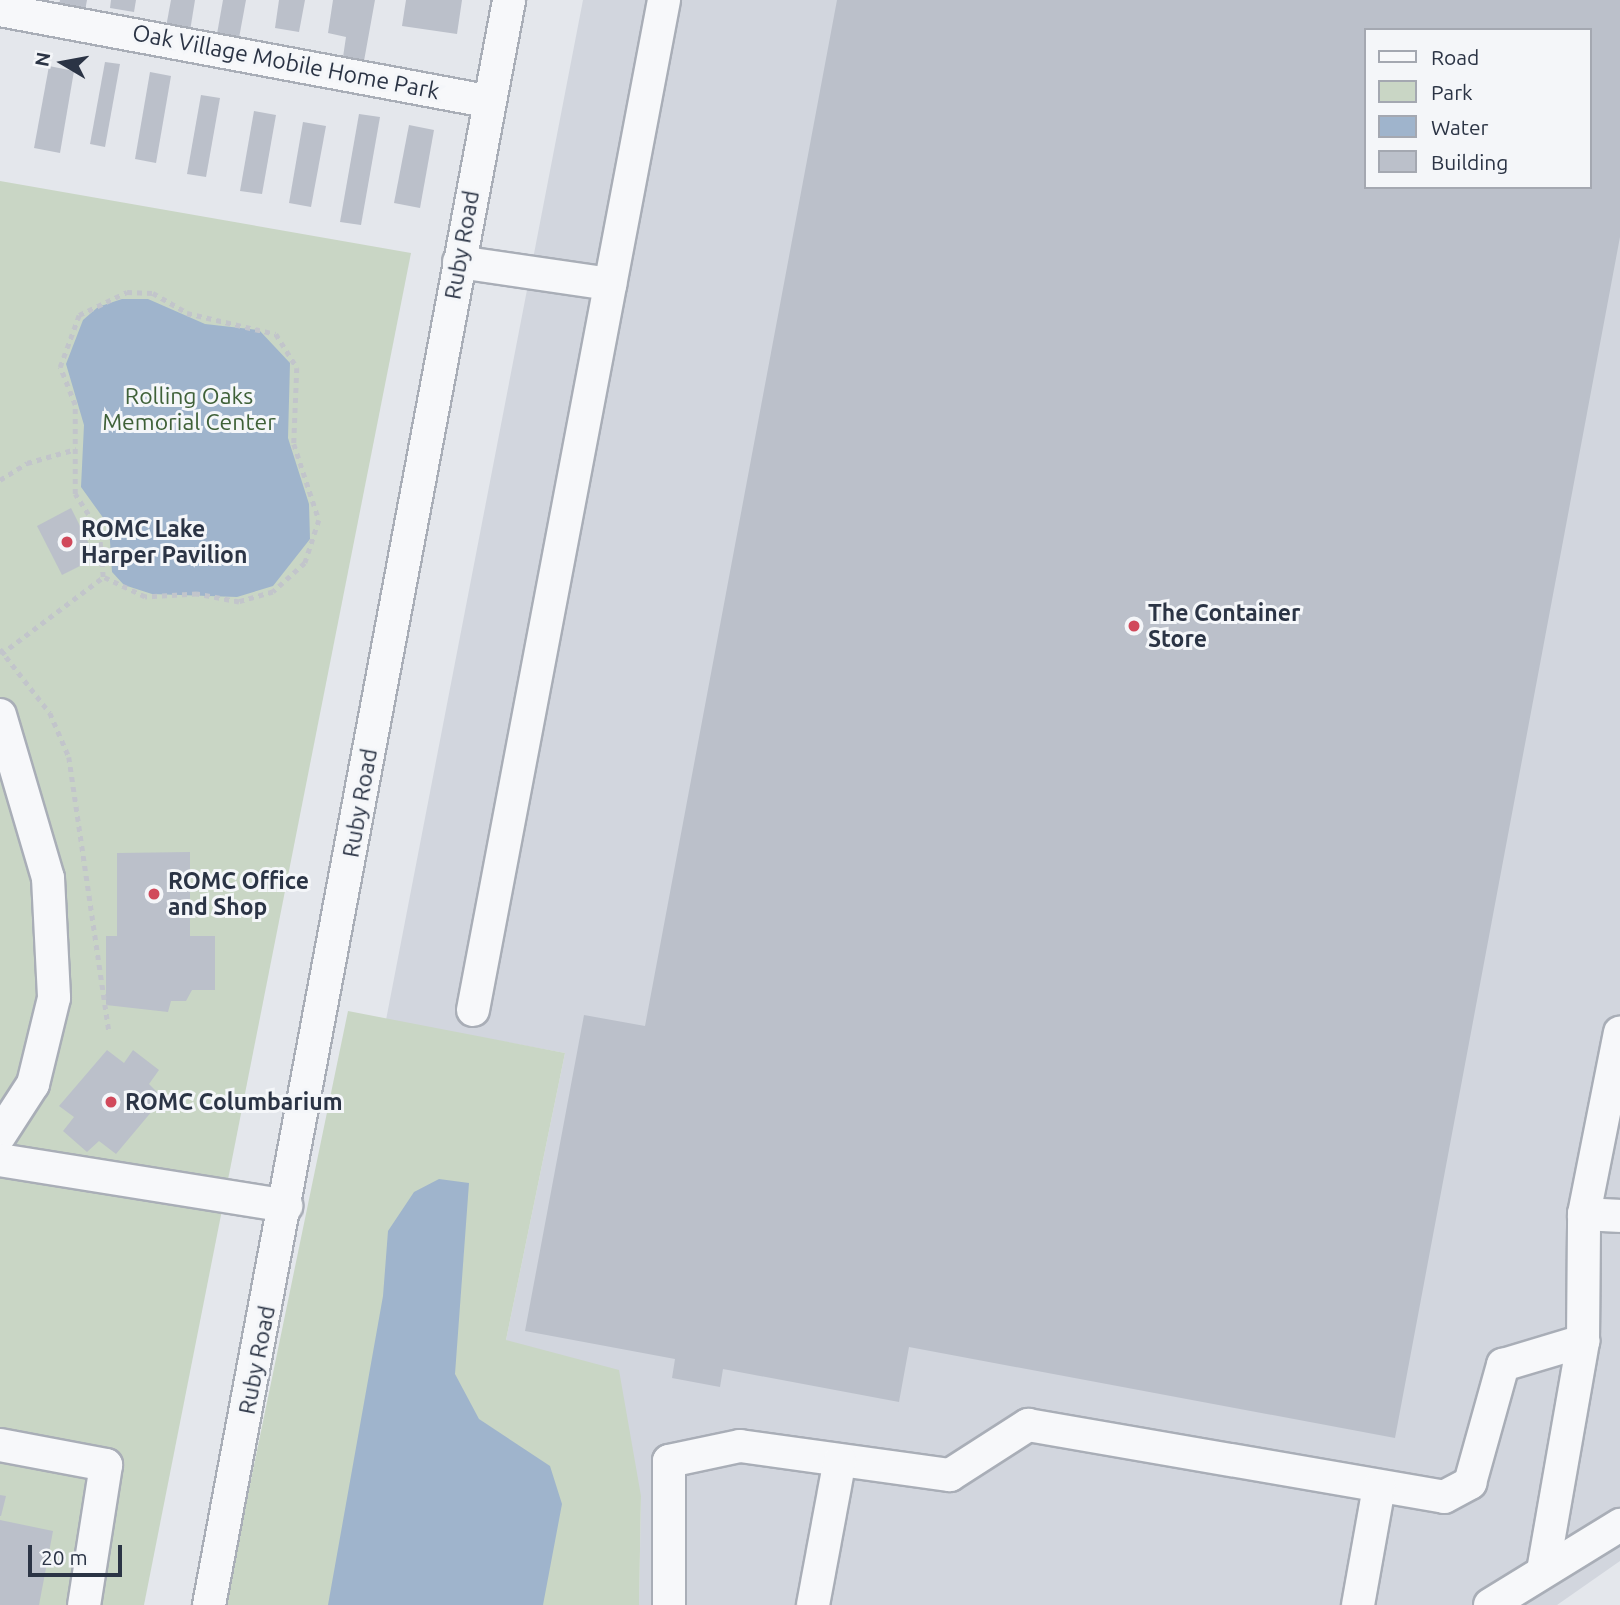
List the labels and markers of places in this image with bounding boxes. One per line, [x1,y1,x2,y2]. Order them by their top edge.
place label: ROMC Lake Harper Pavilion [81,515,247,569]
marker: ROMC Lake Harper Pavilion [59,534,75,550]
place label: The Container Store [1148,599,1300,653]
marker: The Container Store [1126,618,1142,634]
place label: ROMC Office and Shop [168,867,309,921]
marker: ROMC Office and Shop [146,886,162,902]
place label: ROMC Columbarium [125,1088,342,1116]
marker: ROMC Columbarium [103,1094,119,1110]

